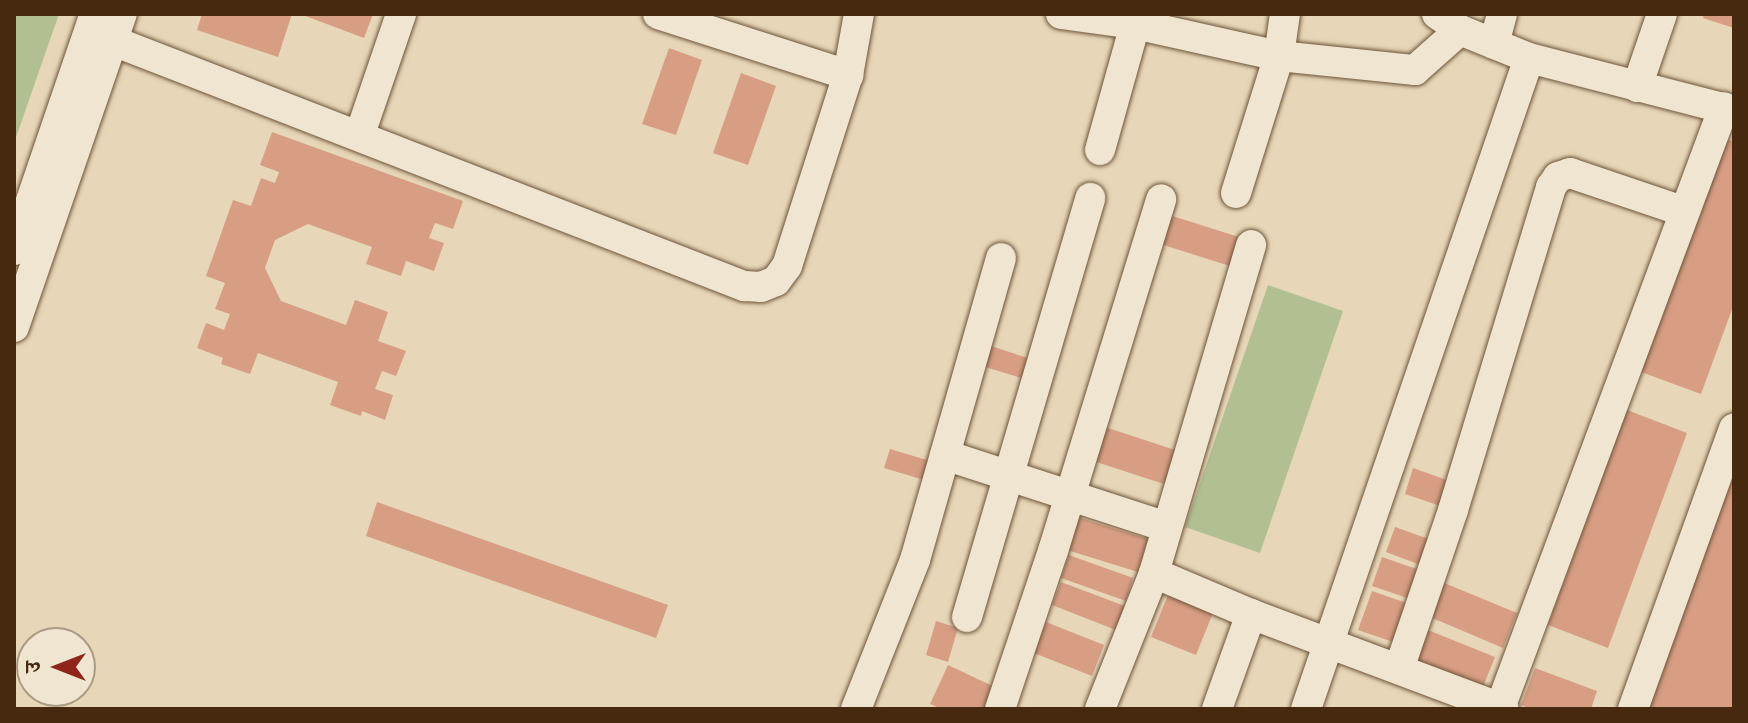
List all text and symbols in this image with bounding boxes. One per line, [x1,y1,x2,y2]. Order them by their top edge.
north arrow [16,627,96,707]
text: उ [20,661,47,673]

